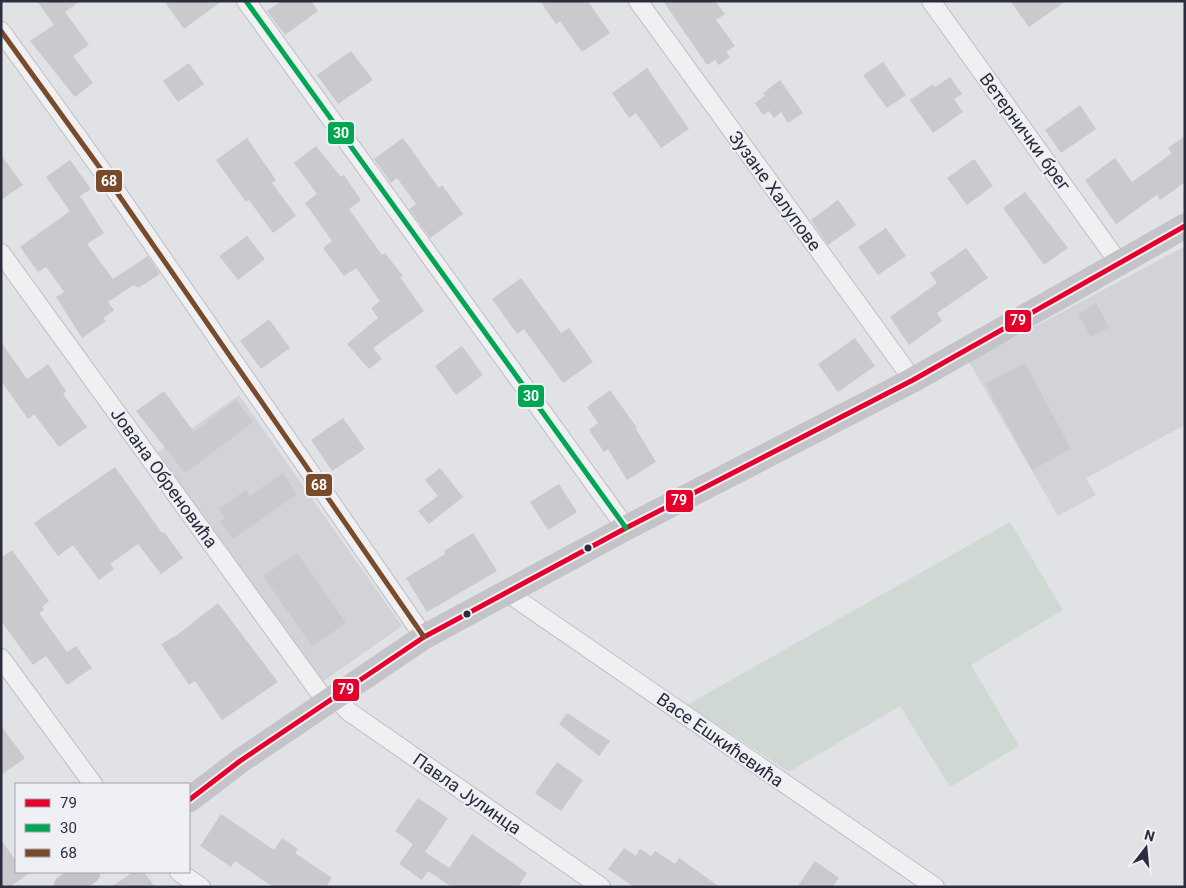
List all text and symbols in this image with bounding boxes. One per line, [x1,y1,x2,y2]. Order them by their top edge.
street label: Ветернички брег [976,69,1075,195]
line badge: 30 [327,121,355,145]
text: 30 [333,125,349,141]
street label: Зузане Халупове [725,127,826,255]
line badge: 68 [95,169,123,193]
text: 68 [101,173,117,189]
line badge: 79 [1004,309,1032,333]
text: 79 [1010,312,1026,328]
line badge: 30 [517,384,545,408]
text: 30 [523,388,539,404]
street label: Јована Обреновића [107,404,222,552]
line badge: 68 [305,473,333,497]
text: 68 [311,477,327,493]
line badge: 79 [665,489,694,513]
text: 79 [671,492,687,508]
unlabelled marker [583,543,593,553]
unlabelled marker [462,609,472,619]
line badge: 79 [332,678,360,702]
text: 79 [338,681,354,697]
street label: Васе Ешкићевића [653,688,788,791]
street label: Павла Јулинца [409,748,525,839]
legend [15,783,190,873]
text: 79 [60,794,77,812]
text: 30 [60,819,77,837]
north arrow [1121,823,1171,873]
text: N [1143,826,1157,845]
text: 68 [60,844,77,862]

